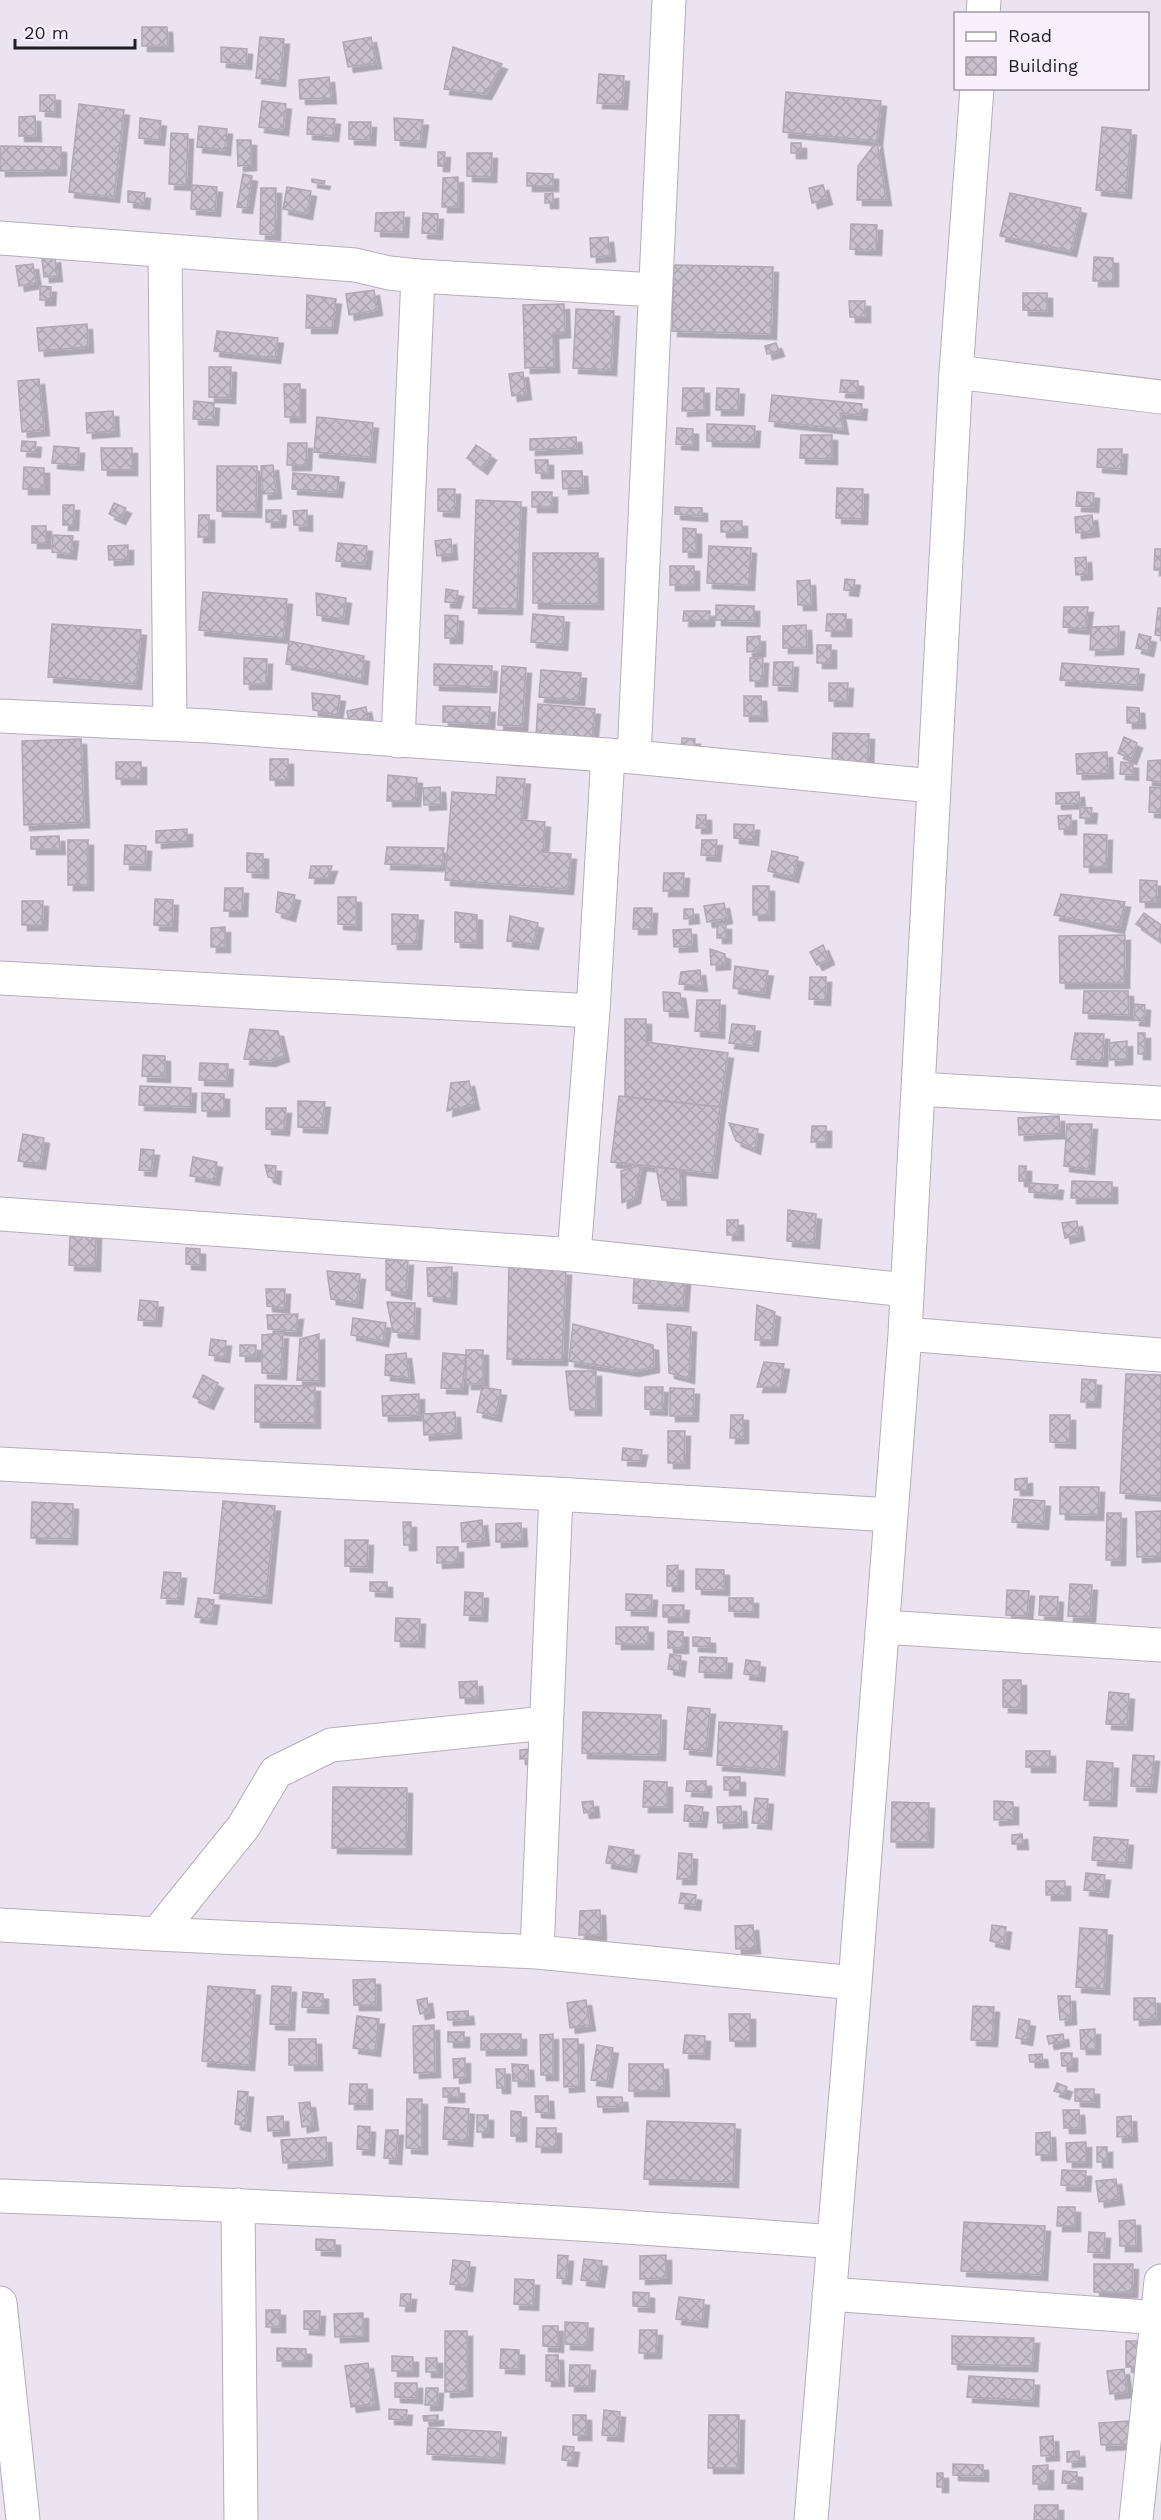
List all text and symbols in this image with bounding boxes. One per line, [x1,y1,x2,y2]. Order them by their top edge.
scale bar [15,12,135,50]
legend [954,12,1149,90]
text: 20 m [24,22,69,43]
text: Road [1008,25,1052,46]
text: Building [1008,55,1078,76]

